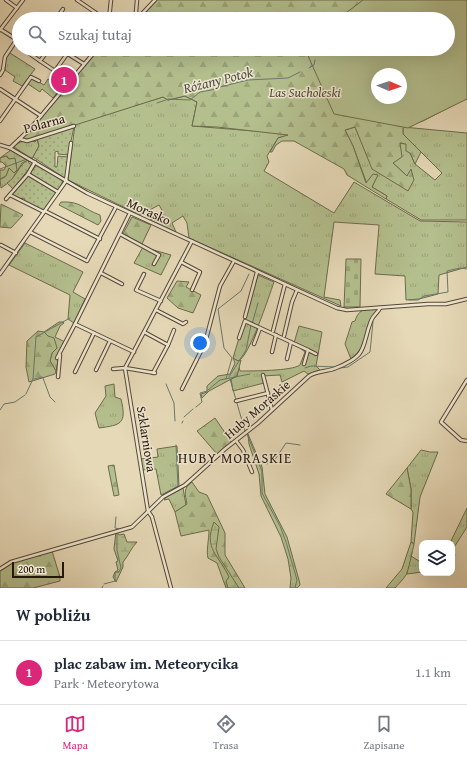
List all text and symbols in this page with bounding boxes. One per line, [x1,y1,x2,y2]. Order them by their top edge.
search box [12,12,455,56]
icon: search [26,23,48,45]
text: Szukaj tutaj [58,24,132,45]
water label: Różany Potok [180,62,255,99]
pin: 1 [51,65,77,95]
north arrow [371,68,407,104]
park label: Las Sucholeski [268,83,341,102]
street label: Polarna [21,109,68,138]
street label: Morasko [124,193,174,230]
your location [190,333,210,353]
street label: Huby Moraskie [220,375,294,443]
street label: Szklarniowa [132,405,161,474]
district label: HUBY MORASKIE [178,448,292,468]
map controls [419,540,455,576]
button: layers [419,540,455,576]
scale bar [12,560,64,579]
text: 200 m [18,561,45,577]
text: W pobliżu [16,602,91,627]
text: plac zabaw im. Meteorycika [54,653,238,674]
text: 1 [26,663,32,682]
text: 1.1 km [415,663,451,682]
text: Park · Meteorytowa [54,674,159,693]
tab: Mapa [63,713,88,753]
tab: Trasa [213,713,238,753]
tab: Zapisane [363,713,404,753]

